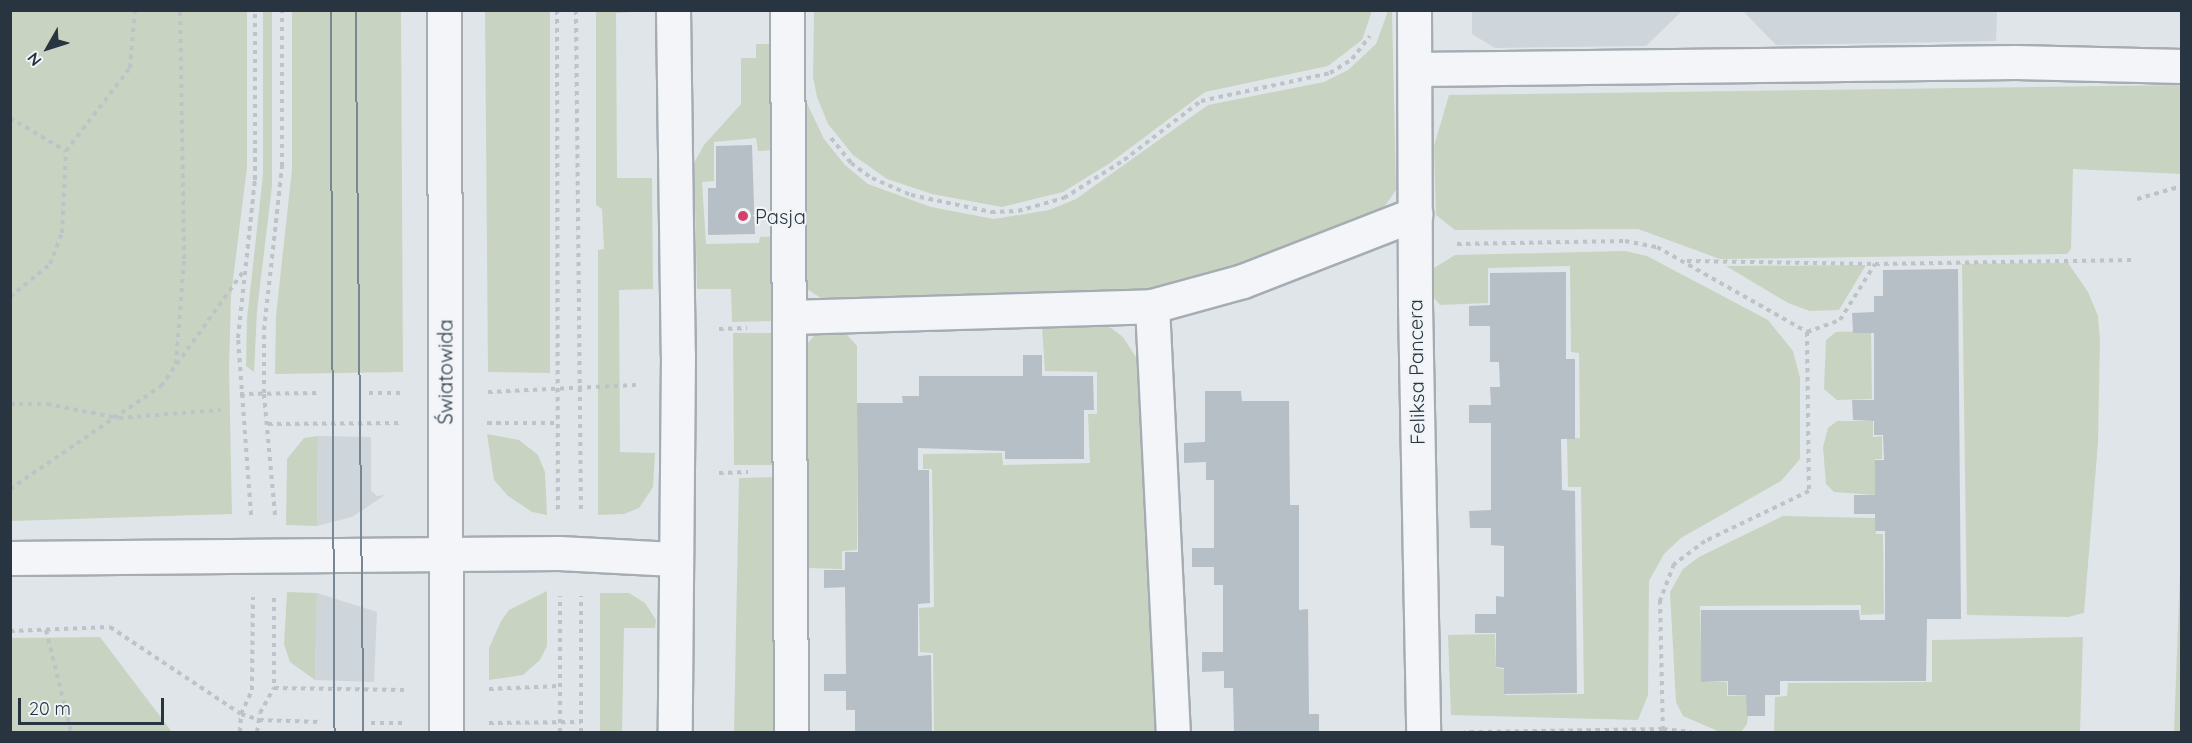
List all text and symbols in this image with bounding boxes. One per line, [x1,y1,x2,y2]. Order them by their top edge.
north arrow [18,18,78,78]
text: N [23,48,45,70]
place label: Pasja [755,204,806,228]
marker: Pasja [736,209,750,223]
street label: Feliksa Pancera [1403,299,1429,445]
street label: Światowida [433,320,457,424]
scale bar [21,686,166,724]
text: 20 m [29,697,71,720]

